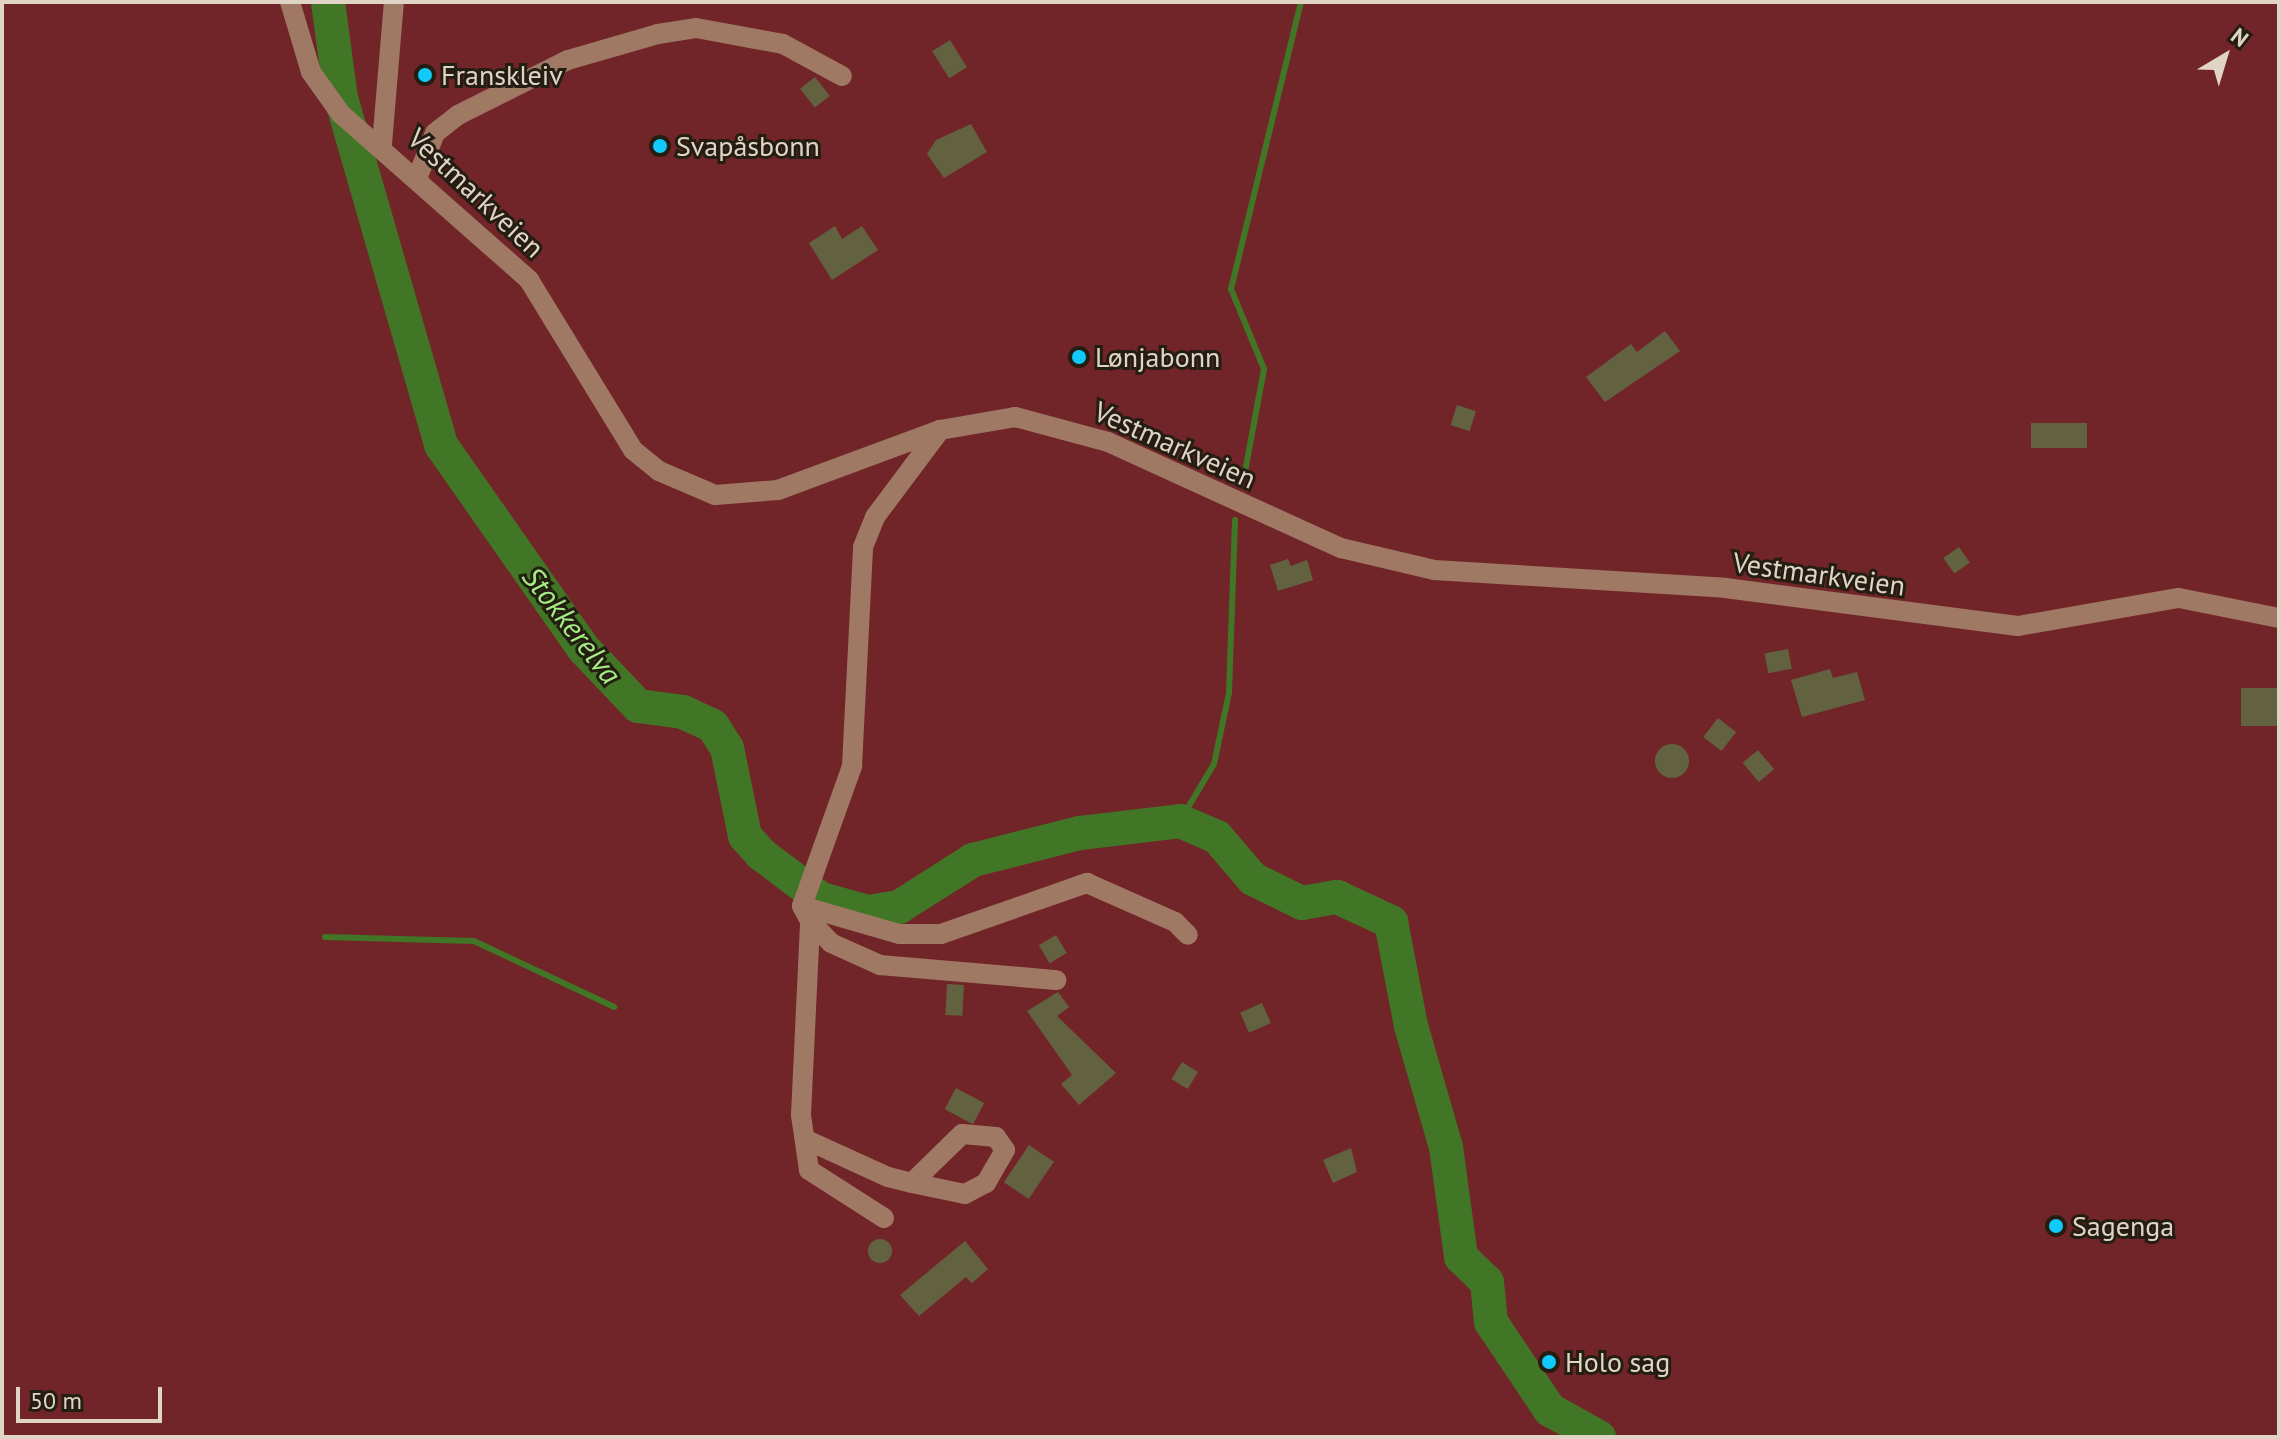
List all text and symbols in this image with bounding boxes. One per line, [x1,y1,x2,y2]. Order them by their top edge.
north arrow [2185,16,2265,96]
text: N [2225,22,2254,53]
place label: Franskleiv [441,58,563,92]
marker: Franskleiv [416,66,434,84]
street label: Vestmarkveien [401,122,551,264]
place label: Svapåsbonn [676,129,820,163]
marker: Svapåsbonn [651,137,669,155]
place label: Lønjabonn [1095,340,1220,374]
marker: Lønjabonn [1070,348,1088,366]
street label: Vestmarkveien [1089,394,1261,496]
street label: Vestmarkveien [1731,545,1907,603]
water label: Stokkerelva [515,559,629,691]
place label: Sagenga [2072,1209,2174,1243]
marker: Sagenga [2047,1217,2065,1235]
place label: Holo sag [1565,1345,1670,1379]
marker: Holo sag [1540,1353,1558,1371]
scale bar [20,1371,166,1421]
text: 50 m [30,1385,82,1416]

